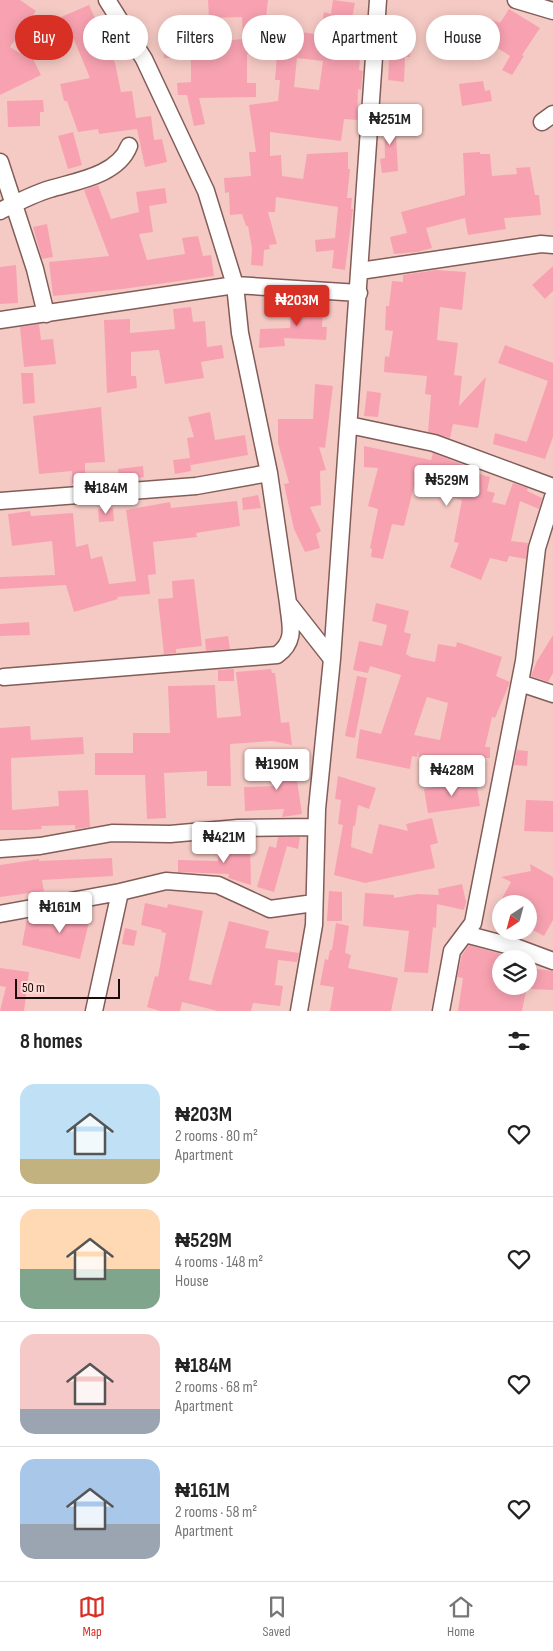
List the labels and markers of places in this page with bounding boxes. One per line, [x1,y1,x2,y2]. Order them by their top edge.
pin: ₦251M [355,104,425,146]
pin: ₦203M [262,284,332,327]
pin: ₦529M [412,464,482,507]
pin: ₦184M [71,472,141,515]
pin: ₦190M [242,748,312,791]
pin: ₦428M [417,754,487,797]
pin: ₦421M [189,822,259,864]
pin: ₦161M [25,892,95,934]

